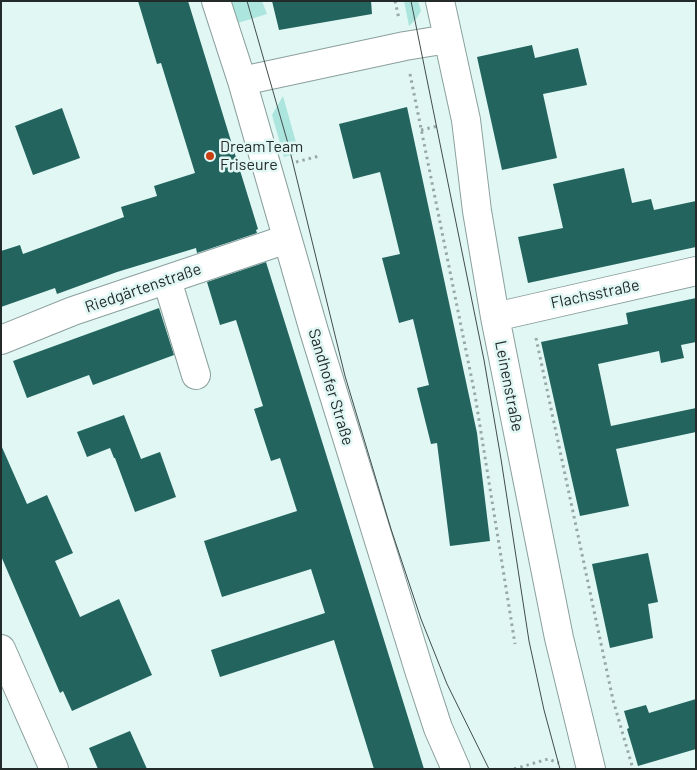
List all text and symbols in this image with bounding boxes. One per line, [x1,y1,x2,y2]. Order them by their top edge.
place label: DreamTeam Friseure [220,137,303,175]
marker: DreamTeam Friseure [204,150,216,162]
street label: Riedgärtenstraße [82,259,204,317]
street label: Flachsstraße [549,275,641,313]
street label: Sandhofer Straße [304,326,358,448]
street label: Leinenstraße [491,339,527,433]

